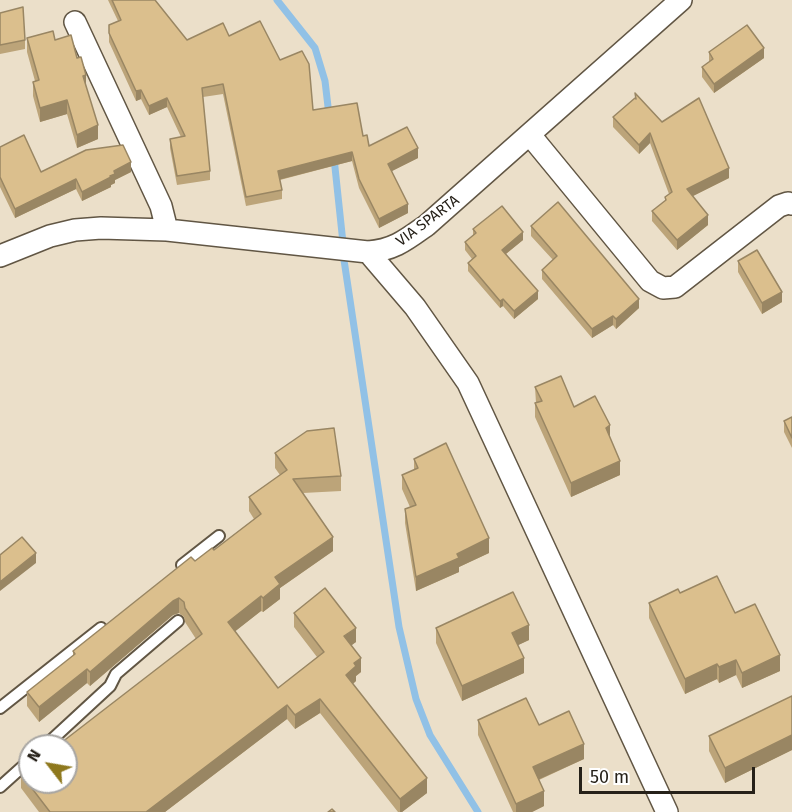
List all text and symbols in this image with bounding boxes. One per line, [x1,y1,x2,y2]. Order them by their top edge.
street label: VIA SPARTA [393,191,463,251]
north arrow [18,734,78,794]
text: N [23,746,45,765]
scale bar [582,755,758,793]
text: 50 m [590,766,629,788]

